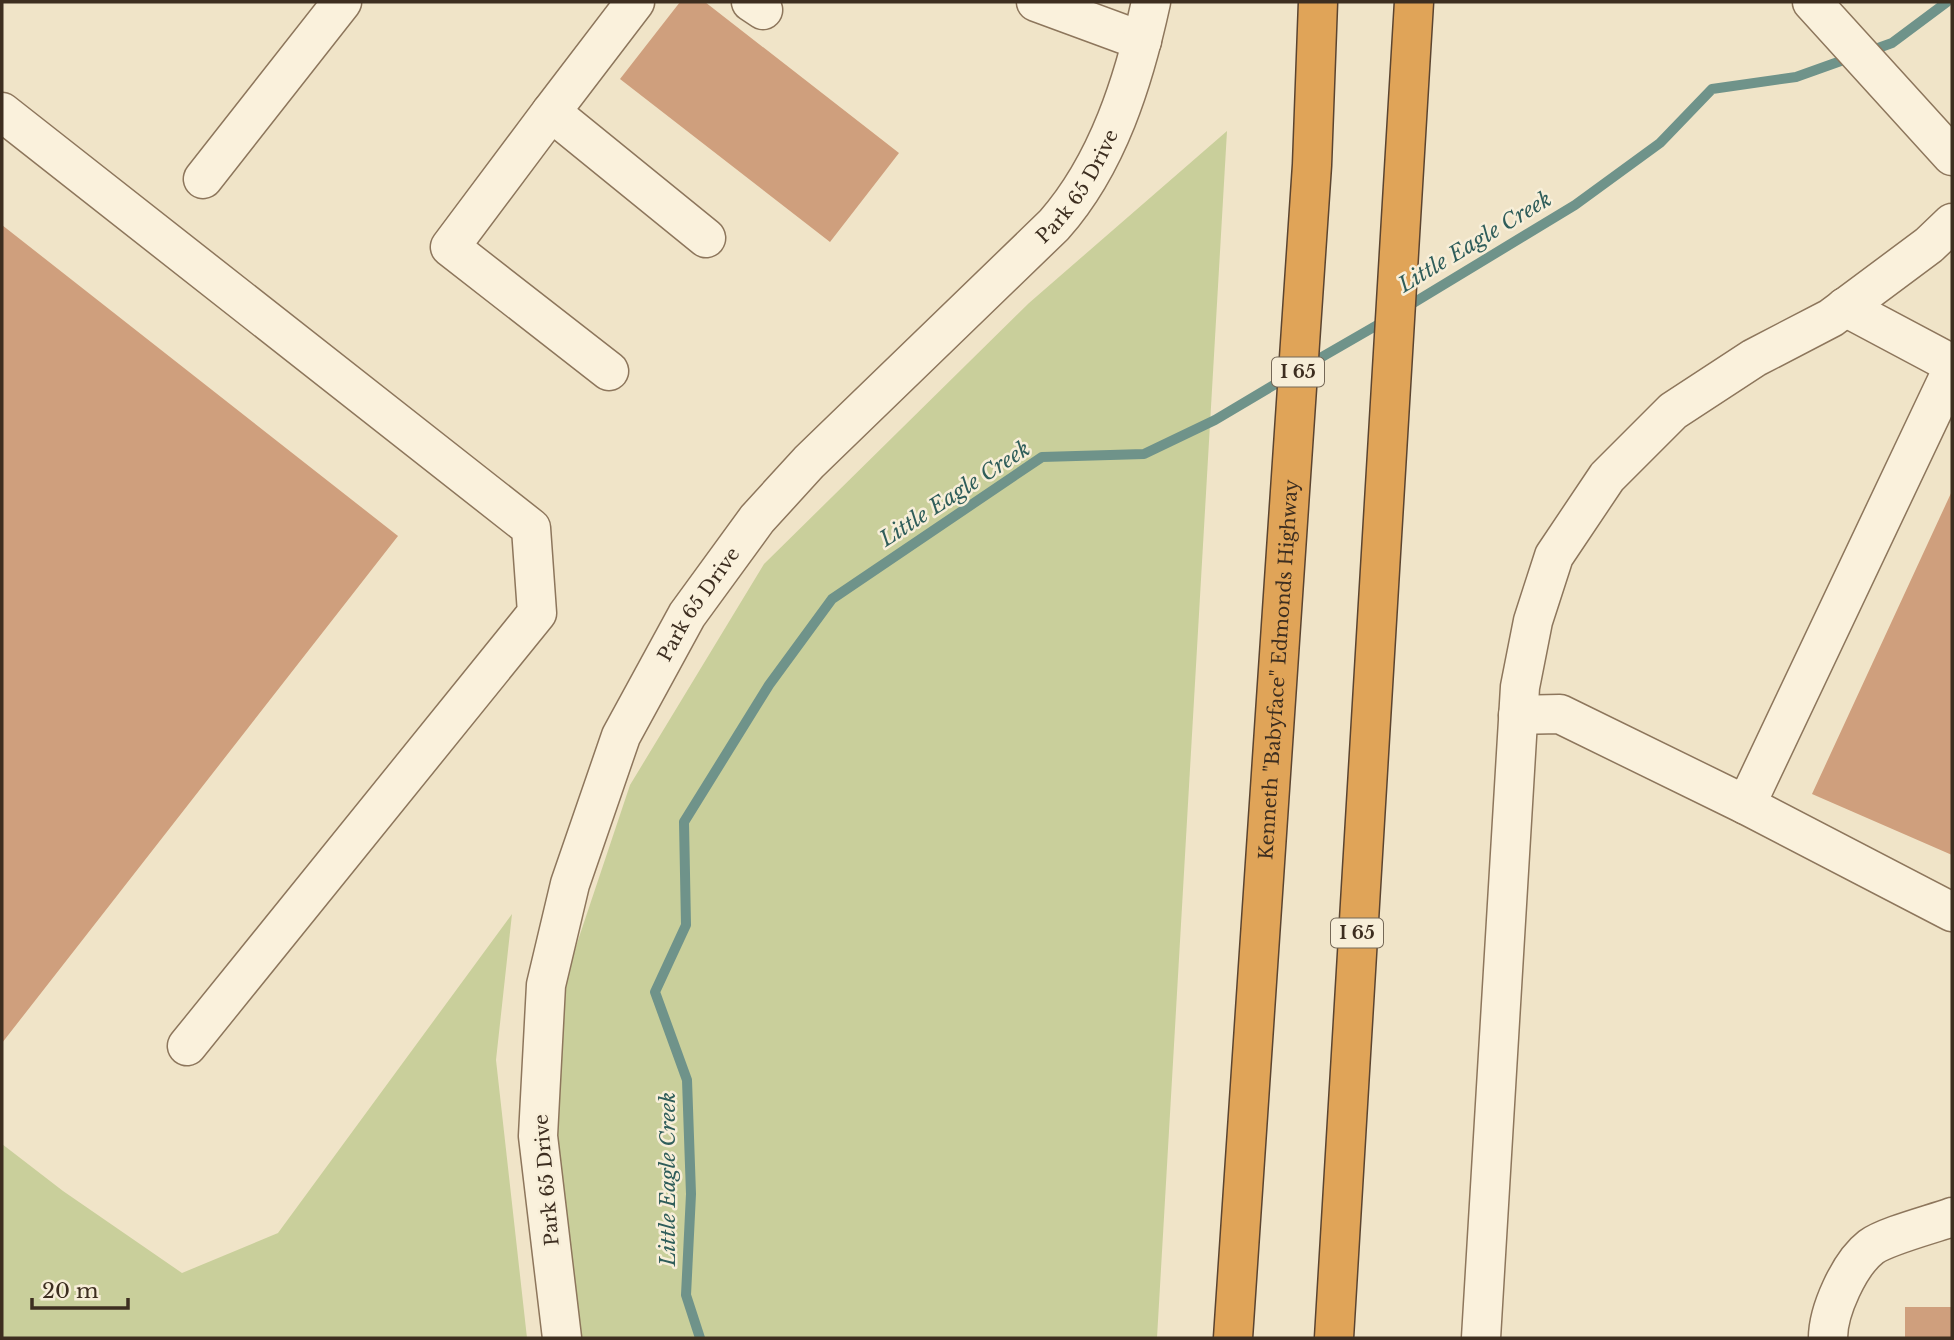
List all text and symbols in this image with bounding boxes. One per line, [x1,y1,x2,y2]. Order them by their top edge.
street label: Park 65 Drive [1031,126,1123,248]
water label: Little Eagle Creek [1393,186,1556,299]
road number: I 65 [1272,358,1324,386]
water label: Little Eagle Creek [874,436,1035,553]
street label: Kenneth "Babyface" Edmonds Highway [1254,479,1303,860]
street label: Park 65 Drive [653,543,745,665]
road number: I 65 [1331,918,1383,948]
water label: Little Eagle Creek [655,1092,681,1267]
street label: Park 65 Drive [529,1113,564,1247]
scale bar [32,1266,128,1310]
text: 20 m [42,1278,99,1304]

